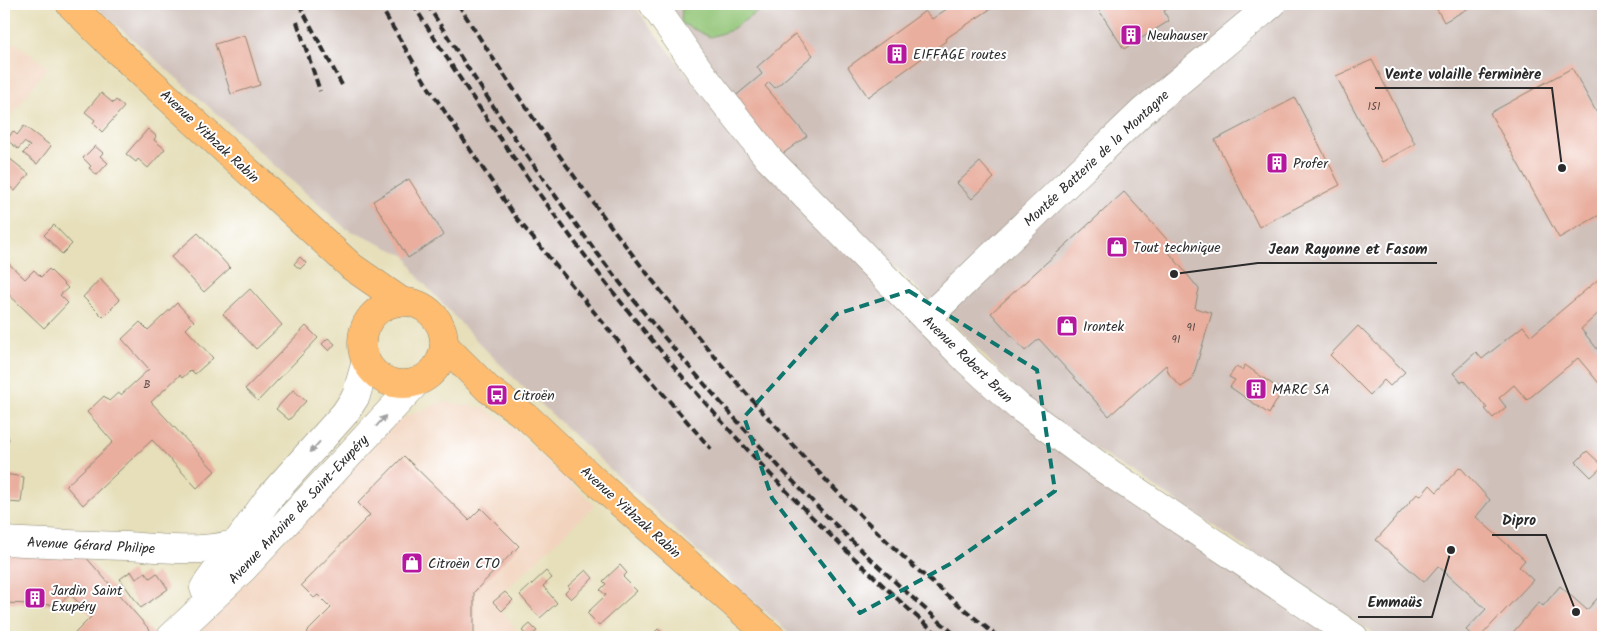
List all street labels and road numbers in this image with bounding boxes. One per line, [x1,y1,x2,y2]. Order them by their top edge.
street label: Avenue Yithzak Rabin [155,85,264,189]
street label: Montée Batterie de la Montagne [1019,85,1175,232]
street label: Avenue Robert Brun [917,311,1018,409]
street label: Avenue Antoine de Saint-Exupéry [223,430,374,589]
street label: Avenue Yithzak Rabin [575,461,686,564]
street label: Avenue Gérard Philipe [26,532,156,560]

